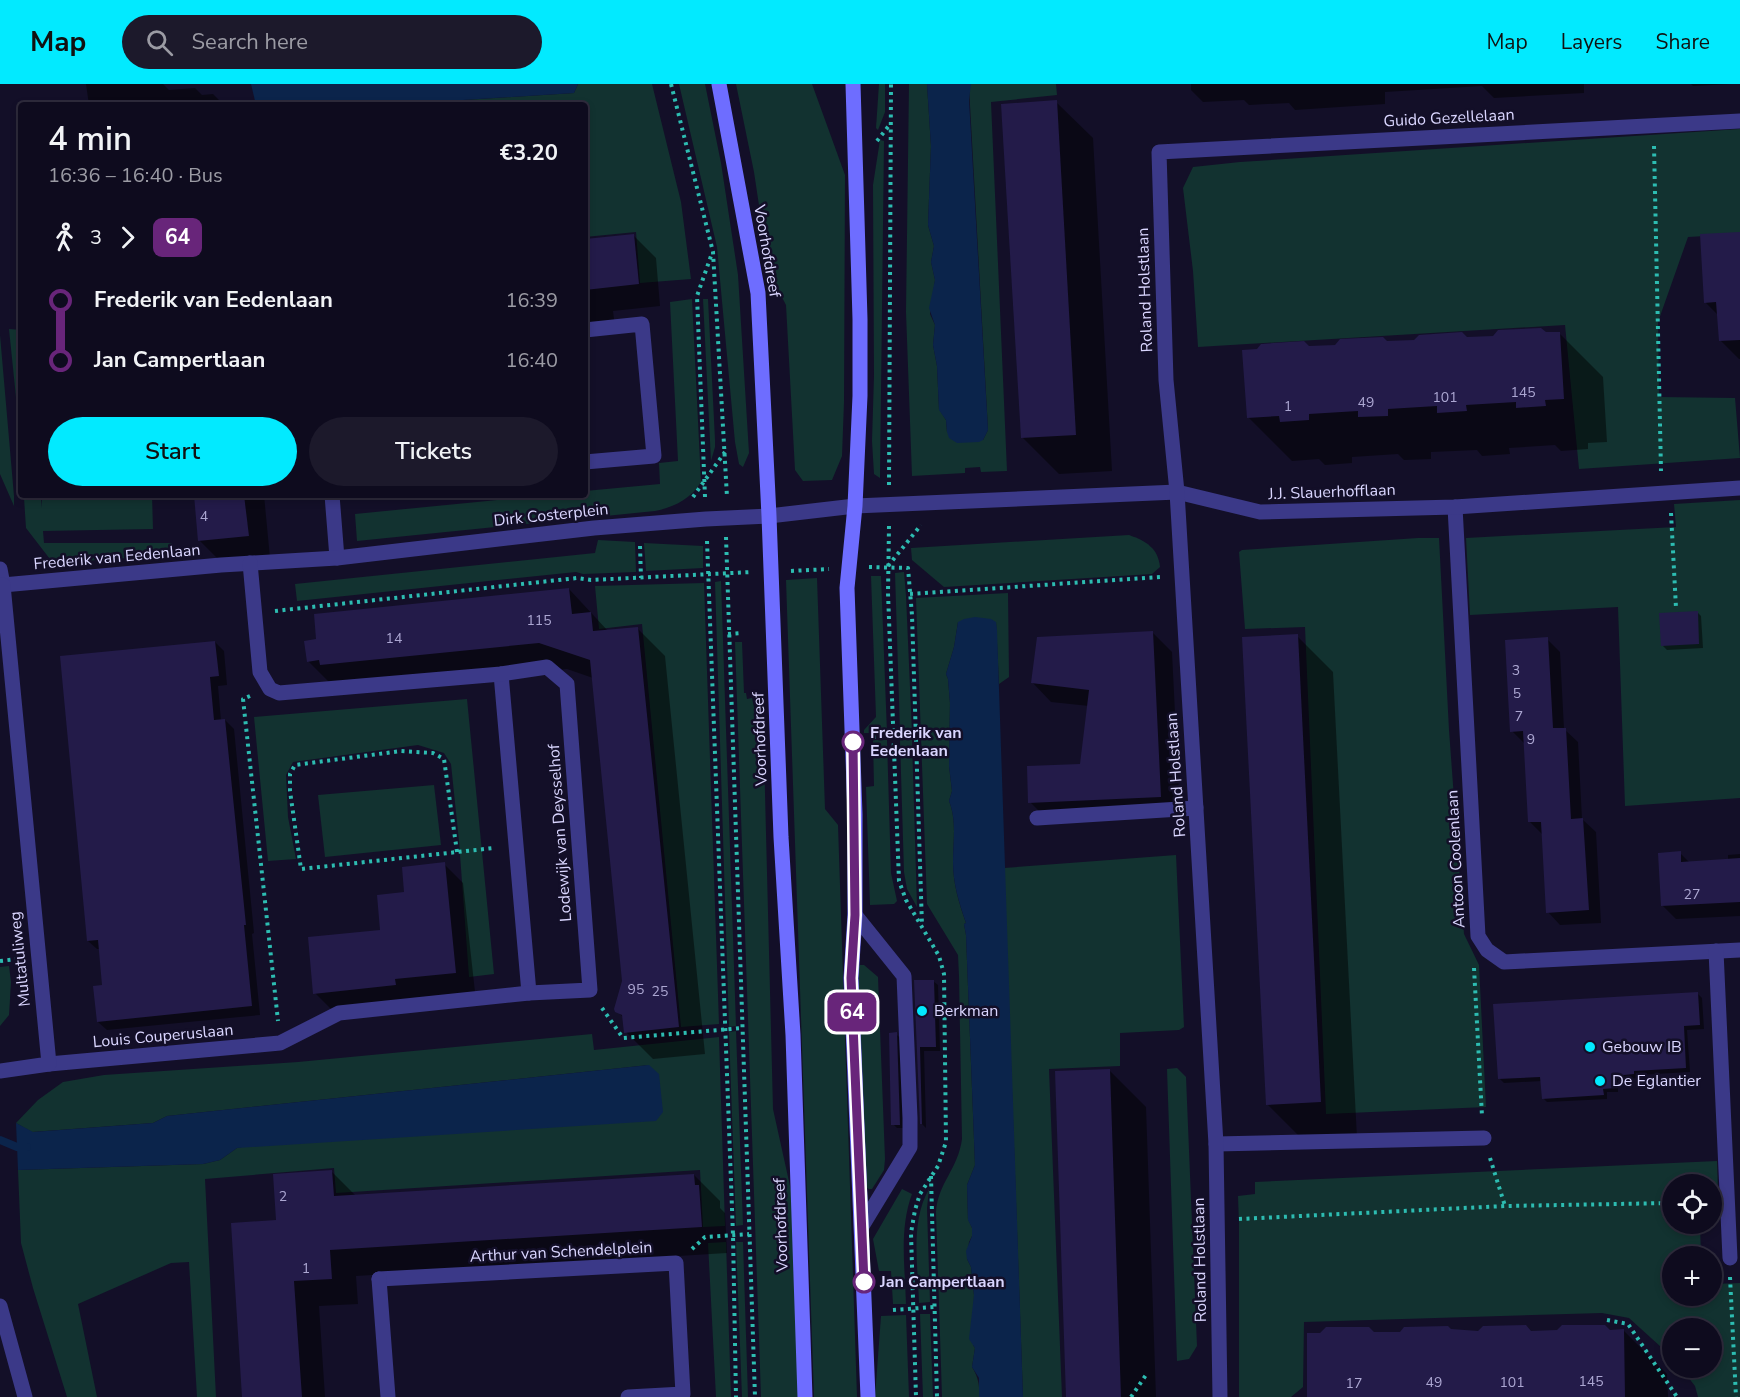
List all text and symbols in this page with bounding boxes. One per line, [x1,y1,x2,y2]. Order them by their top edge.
search box [122,15,542,69]
text: Map [30,23,86,61]
icon: search [143,26,176,59]
text: Search here [191,27,308,57]
text: Map [1486,28,1528,56]
text: Layers [1561,28,1622,56]
text: Share [1655,28,1710,56]
street label: Guido Gezellelaan [1383,104,1515,132]
text: 4 min [48,117,132,162]
text: €3.20 [500,138,558,168]
text: 16:36 – 16:40 · Bus [48,162,223,189]
street label: Voorhofdreef [748,202,786,300]
icon: walk [48,221,81,254]
icon: forward [111,221,144,254]
text: 64 [165,223,190,251]
text: 3 [90,224,102,251]
street label: Roland Holstlaan [1132,227,1158,353]
text: Frederik van Eedenlaan [94,285,333,315]
text: 16:39 [505,287,558,314]
text: Jan Campertlaan [94,345,265,375]
text: 16:40 [505,347,558,374]
house number: 145 [1510,383,1536,402]
house number: 101 [1432,388,1458,407]
house number: 49 [1358,393,1374,412]
house number: 1 [1284,397,1292,416]
button: Start [48,417,297,486]
button: Tickets [309,417,558,486]
street label: J.J. Slauerhofflaan [1267,479,1396,505]
street label: Dirk Costerplein [493,498,609,532]
house number: 4 [200,507,208,526]
street label: Frederik van Eedenlaan [33,539,201,575]
house number: 115 [526,611,552,630]
house number: 14 [386,629,402,648]
house number: 3 [1512,661,1520,680]
house number: 5 [1513,684,1521,703]
street label: Voorhofdreef [747,691,773,787]
house number: 7 [1515,707,1523,726]
street label: Roland Holstlaan [1161,712,1191,838]
place label: Frederik van Eedenlaan [870,722,962,762]
house number: 9 [1527,730,1535,749]
marker: Frederik van Eedenlaan [842,731,864,753]
street label: Lodewijk van Deysselhof [543,743,577,923]
street label: Antoon Coolenlaan [1441,789,1471,929]
house number: 27 [1684,885,1700,904]
street label: Multatuliweg [4,910,36,1008]
house number: 95 [628,980,644,999]
house number: 25 [652,982,668,1001]
line badge: 64 [825,992,879,1032]
text: 64 [839,998,865,1026]
place label: Berkman [934,1000,998,1022]
marker: Berkman [915,1004,929,1018]
street label: Louis Couperuslaan [92,1019,234,1053]
place label: Gebouw IB [1602,1036,1682,1058]
marker: Gebouw IB [1583,1040,1597,1054]
place label: De Eglantier [1612,1070,1701,1092]
marker: De Eglantier [1593,1074,1607,1088]
map controls [1662,1174,1722,1378]
button: locate [1662,1174,1722,1234]
street label: Voorhofdreef [768,1177,794,1273]
house number: 2 [279,1187,287,1206]
street label: Roland Holstlaan [1188,1197,1212,1323]
street label: Arthur van Schendelplein [469,1236,653,1268]
button: + [1662,1246,1722,1306]
house number: 1 [302,1259,310,1278]
marker: Jan Campertlaan [853,1271,875,1293]
place label: Jan Campertlaan [879,1271,1005,1293]
button: − [1662,1318,1722,1378]
house number: 145 [1578,1372,1604,1391]
house number: 49 [1426,1373,1442,1392]
house number: 101 [1499,1373,1525,1392]
house number: 17 [1346,1374,1362,1393]

